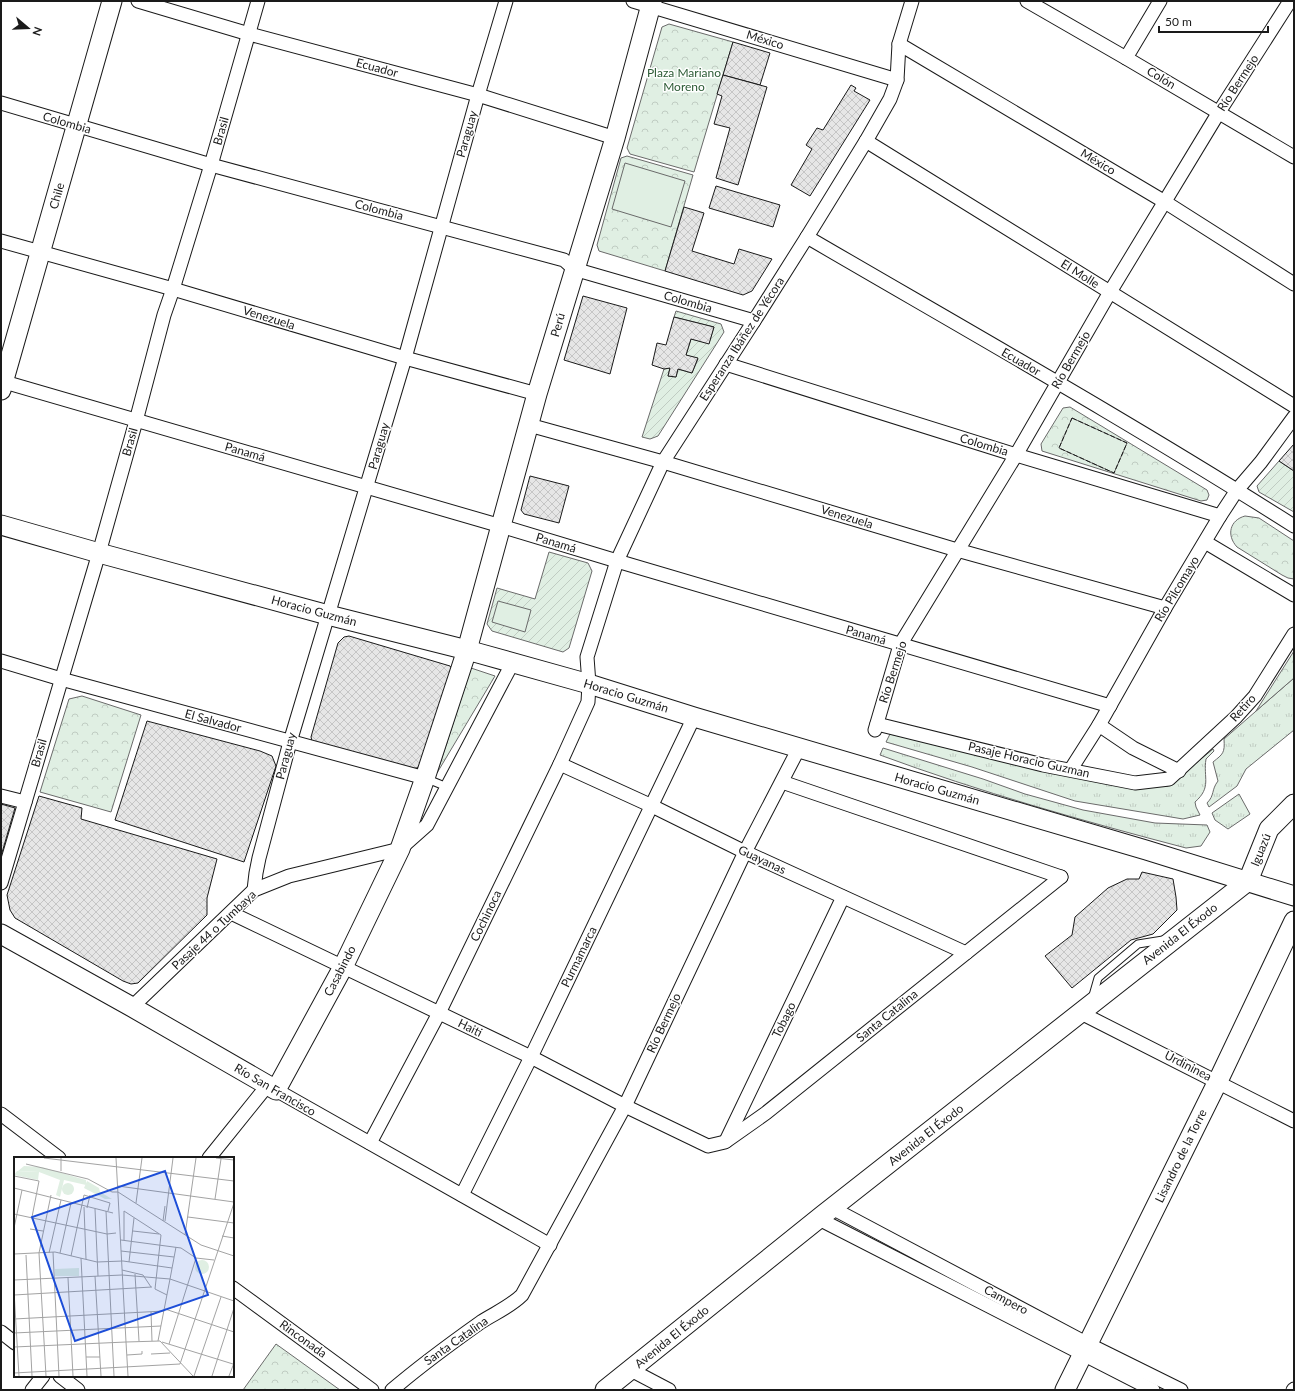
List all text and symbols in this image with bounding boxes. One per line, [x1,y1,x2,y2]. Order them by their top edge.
north arrow [8,8,48,48]
scale bar [1159,8,1268,34]
text: 50 m [1165,14,1192,29]
text: N [30,25,45,38]
street label: México [745,27,786,52]
street label: Río Bermejo [1214,51,1262,114]
street label: Ecuador [354,55,400,80]
street label: Colón [1144,63,1178,92]
park label: Plaza Mariano Moreno [647,65,721,94]
street label: Colombia [41,108,93,137]
street label: Paraguay [453,108,481,159]
street label: Brasil [209,115,232,147]
street label: México [1078,145,1119,178]
street label: Chile [46,181,67,211]
street label: Colombia [353,196,405,223]
street label: El Molle [1058,256,1102,291]
street label: Esperanza Ibáñez de Yécora [696,274,787,404]
street label: Colombia [662,287,714,316]
street label: Venezuela [241,302,297,333]
street label: Perú [547,311,568,339]
street label: Río Bermejo [1048,328,1093,391]
street label: Ecuador [999,344,1044,379]
street label: Paraguay [365,420,393,471]
street label: Brasil [118,426,141,458]
street label: Colombia [958,430,1010,459]
street label: Panamá [223,439,267,464]
street label: Venezuela [819,501,875,532]
street label: Panamá [534,529,578,556]
street label: Río Pilcomayo [1151,553,1202,624]
street label: Horacio Guzmán [270,592,358,629]
street label: Panamá [844,622,888,647]
street label: Río Bermejo [875,639,910,705]
street label: Horacio Guzmán [582,676,670,716]
street label: Retiro [1226,691,1259,724]
street label: El Salvador [183,706,244,735]
street label: Paraguay [272,730,299,781]
street label: Brasil [27,737,50,769]
street label: Pasaje Horacio Guzman [967,738,1091,781]
street label: Horacio Guzmán [893,769,981,808]
street label: Iguazú [1247,831,1274,868]
street label: Guayanas [736,842,789,877]
street label: Pasaje 44 o Tumbaya [168,887,259,973]
street label: Cochinoca [467,888,504,944]
street label: Avenida El Éxodo [1139,900,1220,968]
street label: Purmamarca [557,924,600,990]
street label: Casabindo [320,943,359,999]
street label: Santa Catalina [853,986,921,1045]
street label: Río Bermejo [643,990,684,1055]
street label: Tobago [768,999,799,1040]
street label: Haiti [456,1015,485,1040]
street label: Urdininea [1162,1047,1214,1084]
street label: Río San Francisco [232,1060,319,1119]
street label: Avenida El Éxodo [885,1101,966,1169]
street label: Lisandro de la Torre [1151,1106,1210,1205]
inset map [14,1157,234,1377]
street label: Campero [982,1282,1031,1318]
street label: Avenida El Éxodo [632,1302,712,1371]
street label: Santa Catalina [421,1313,491,1368]
street label: Rinconada [277,1316,330,1361]

